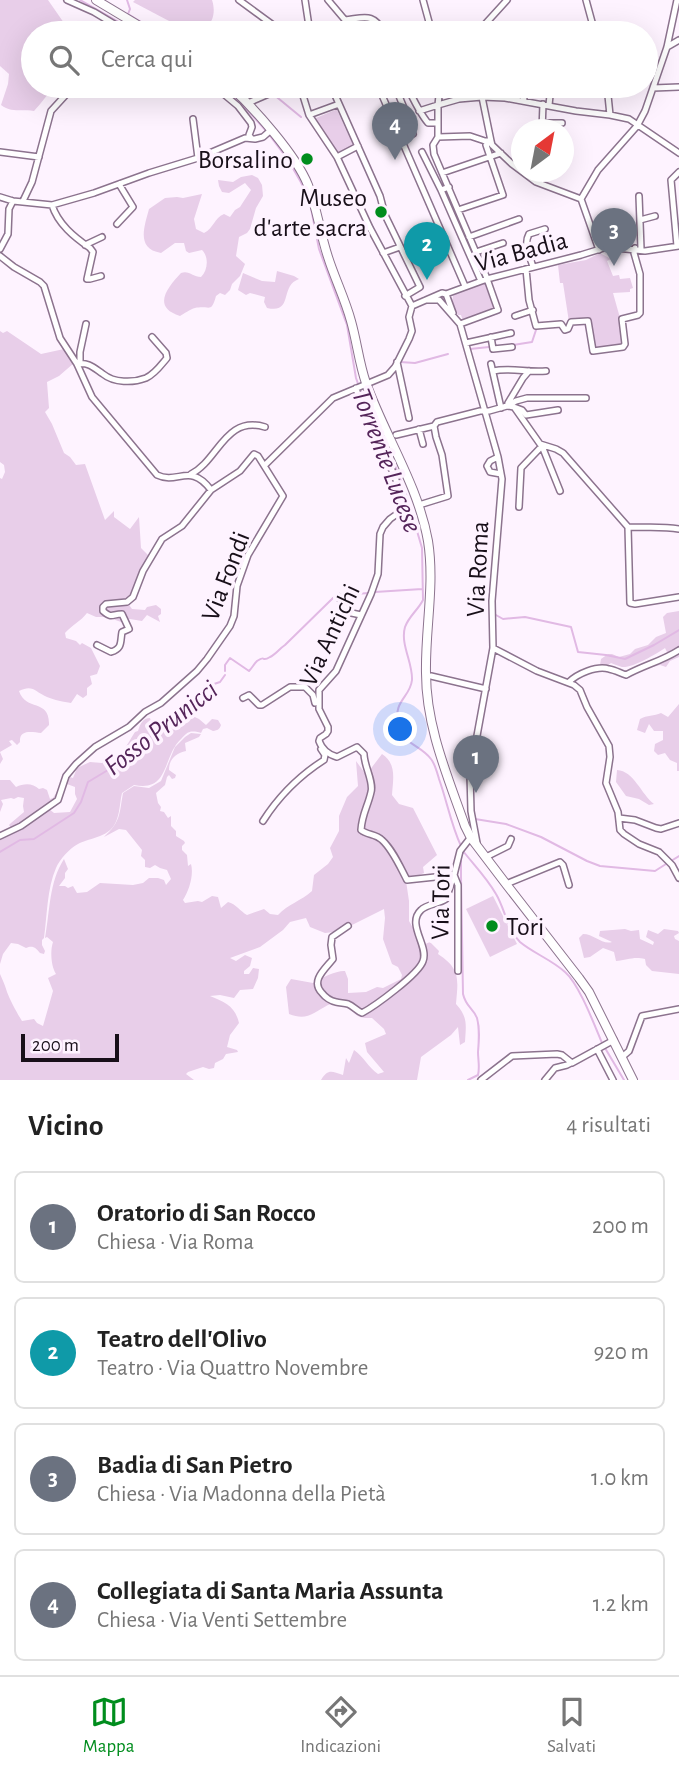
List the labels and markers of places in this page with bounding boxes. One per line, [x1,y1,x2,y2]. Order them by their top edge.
pin: 4 [372,102,418,160]
place label: Borsalino [198,147,293,173]
marker: Borsalino [299,151,315,167]
place label: Museo d'arte sacra [254,185,367,241]
marker: Museo d'arte sacra [373,204,389,220]
pin: 3 [591,208,637,266]
pin: 2 [404,222,450,280]
pin: 1 [453,735,499,793]
place label: Tori [506,914,544,940]
marker: Tori [484,918,500,934]

